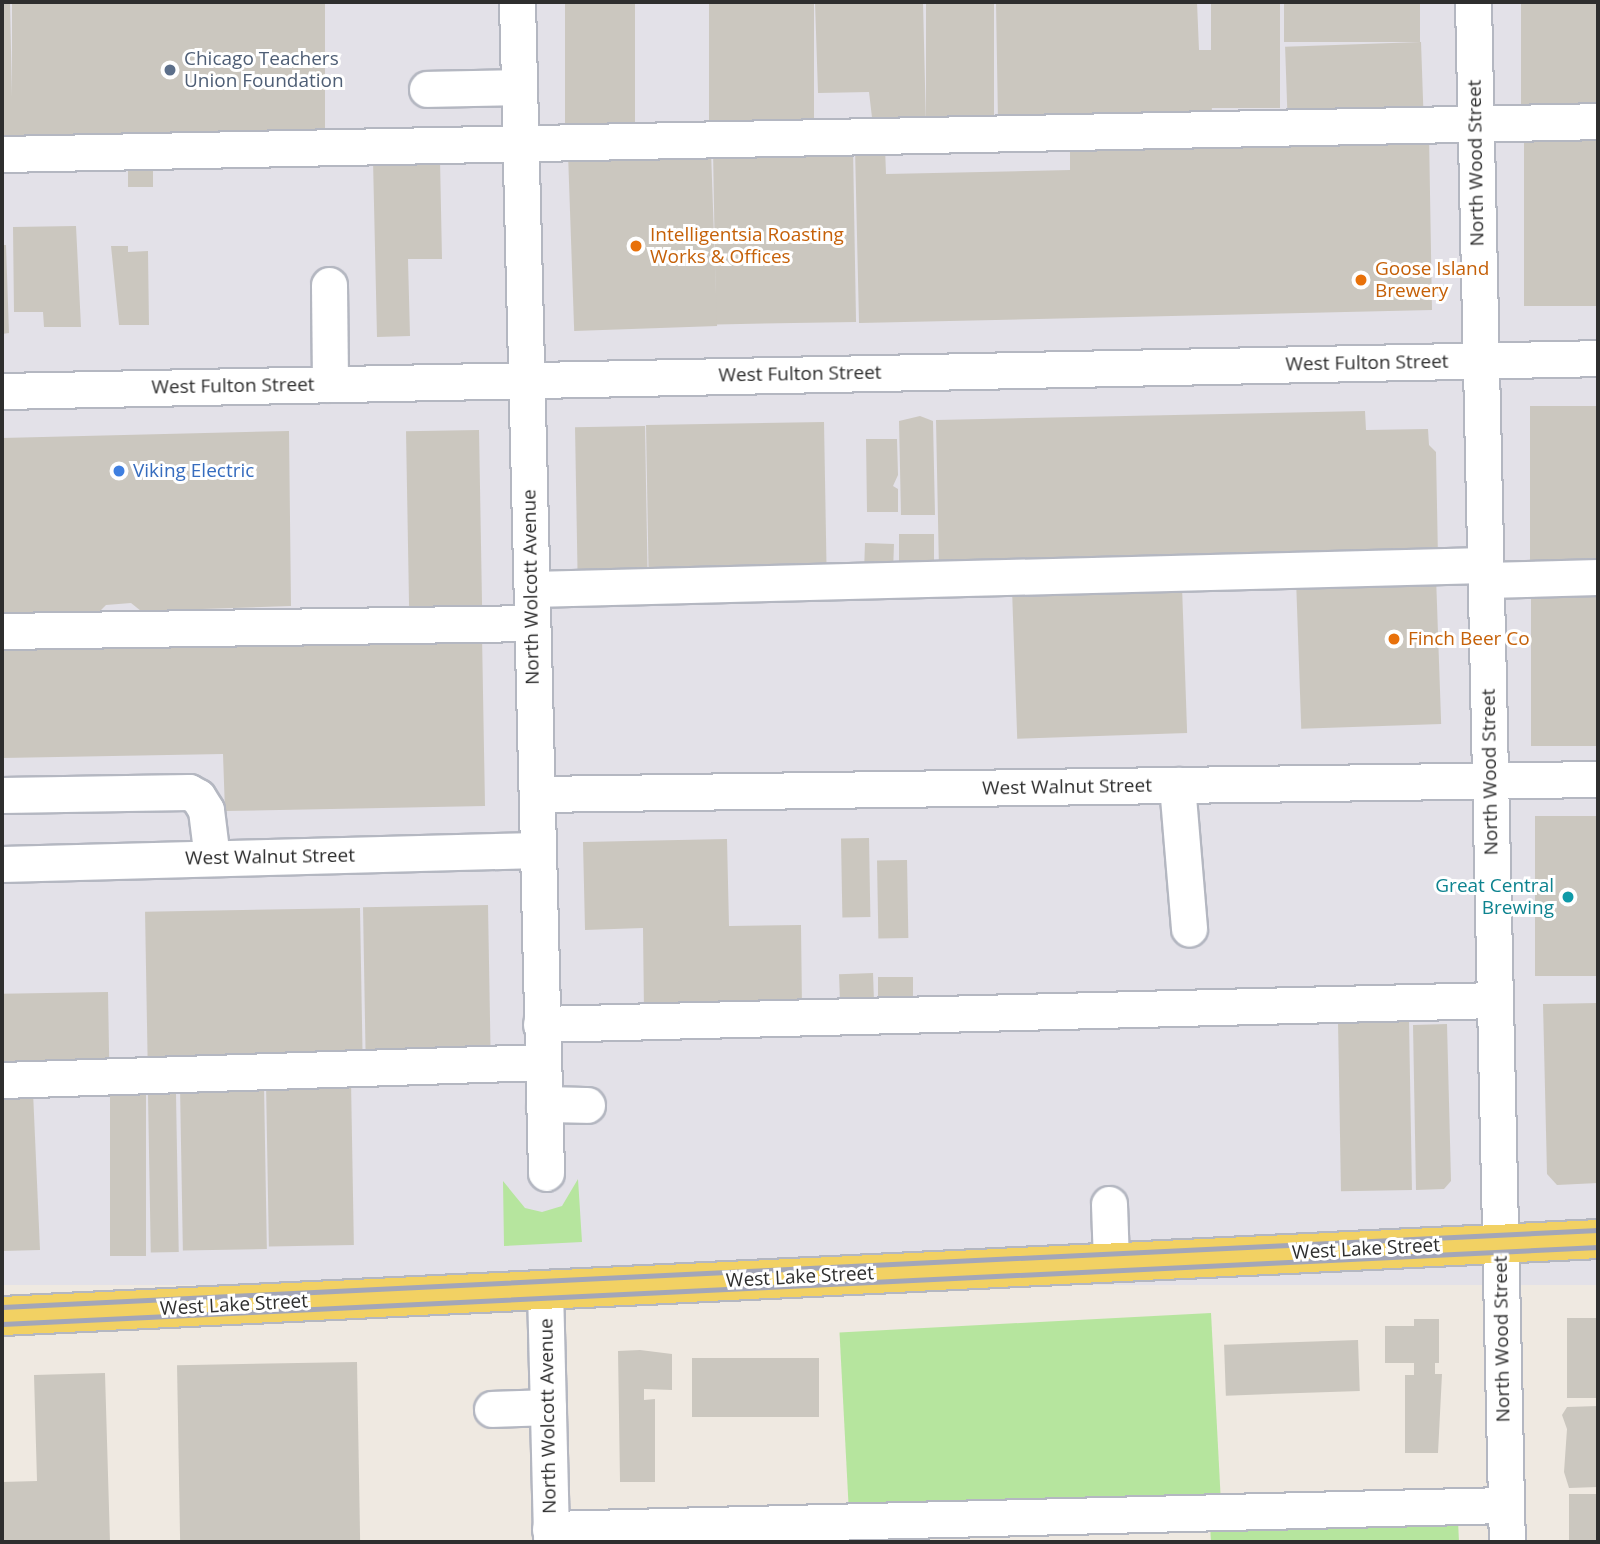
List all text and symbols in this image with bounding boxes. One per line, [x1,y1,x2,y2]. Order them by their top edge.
place label: Chicago Teachers Union Foundation [184,48,344,92]
marker: Chicago Teachers Union Foundation [162,62,178,78]
street label: North Wood Street [1463,79,1489,247]
place label: Intelligentsia Roasting Works & Offices [650,224,844,268]
marker: Intelligentsia Roasting Works & Offices [628,238,644,254]
place label: Goose Island Brewery [1375,258,1489,302]
marker: Goose Island Brewery [1353,272,1369,288]
street label: West Fulton Street [1285,350,1449,376]
street label: West Fulton Street [718,361,882,387]
street label: West Fulton Street [151,373,315,399]
place label: Viking Electric [133,460,254,482]
marker: Viking Electric [111,463,127,479]
street label: North Wolcott Avenue [518,489,544,685]
place label: Finch Beer Co [1408,628,1530,650]
marker: Finch Beer Co [1386,631,1402,647]
street label: North Wood Street [1477,688,1503,856]
street label: West Walnut Street [982,774,1152,800]
street label: West Walnut Street [185,844,355,870]
place label: Great Central Brewing [1435,875,1554,919]
marker: Great Central Brewing [1560,889,1576,905]
street label: West Lake Street [1291,1234,1441,1264]
street label: North Wood Street [1489,1255,1515,1423]
street label: West Lake Street [725,1262,875,1292]
street label: West Lake Street [159,1290,309,1320]
street label: North Wolcott Avenue [535,1318,561,1514]

